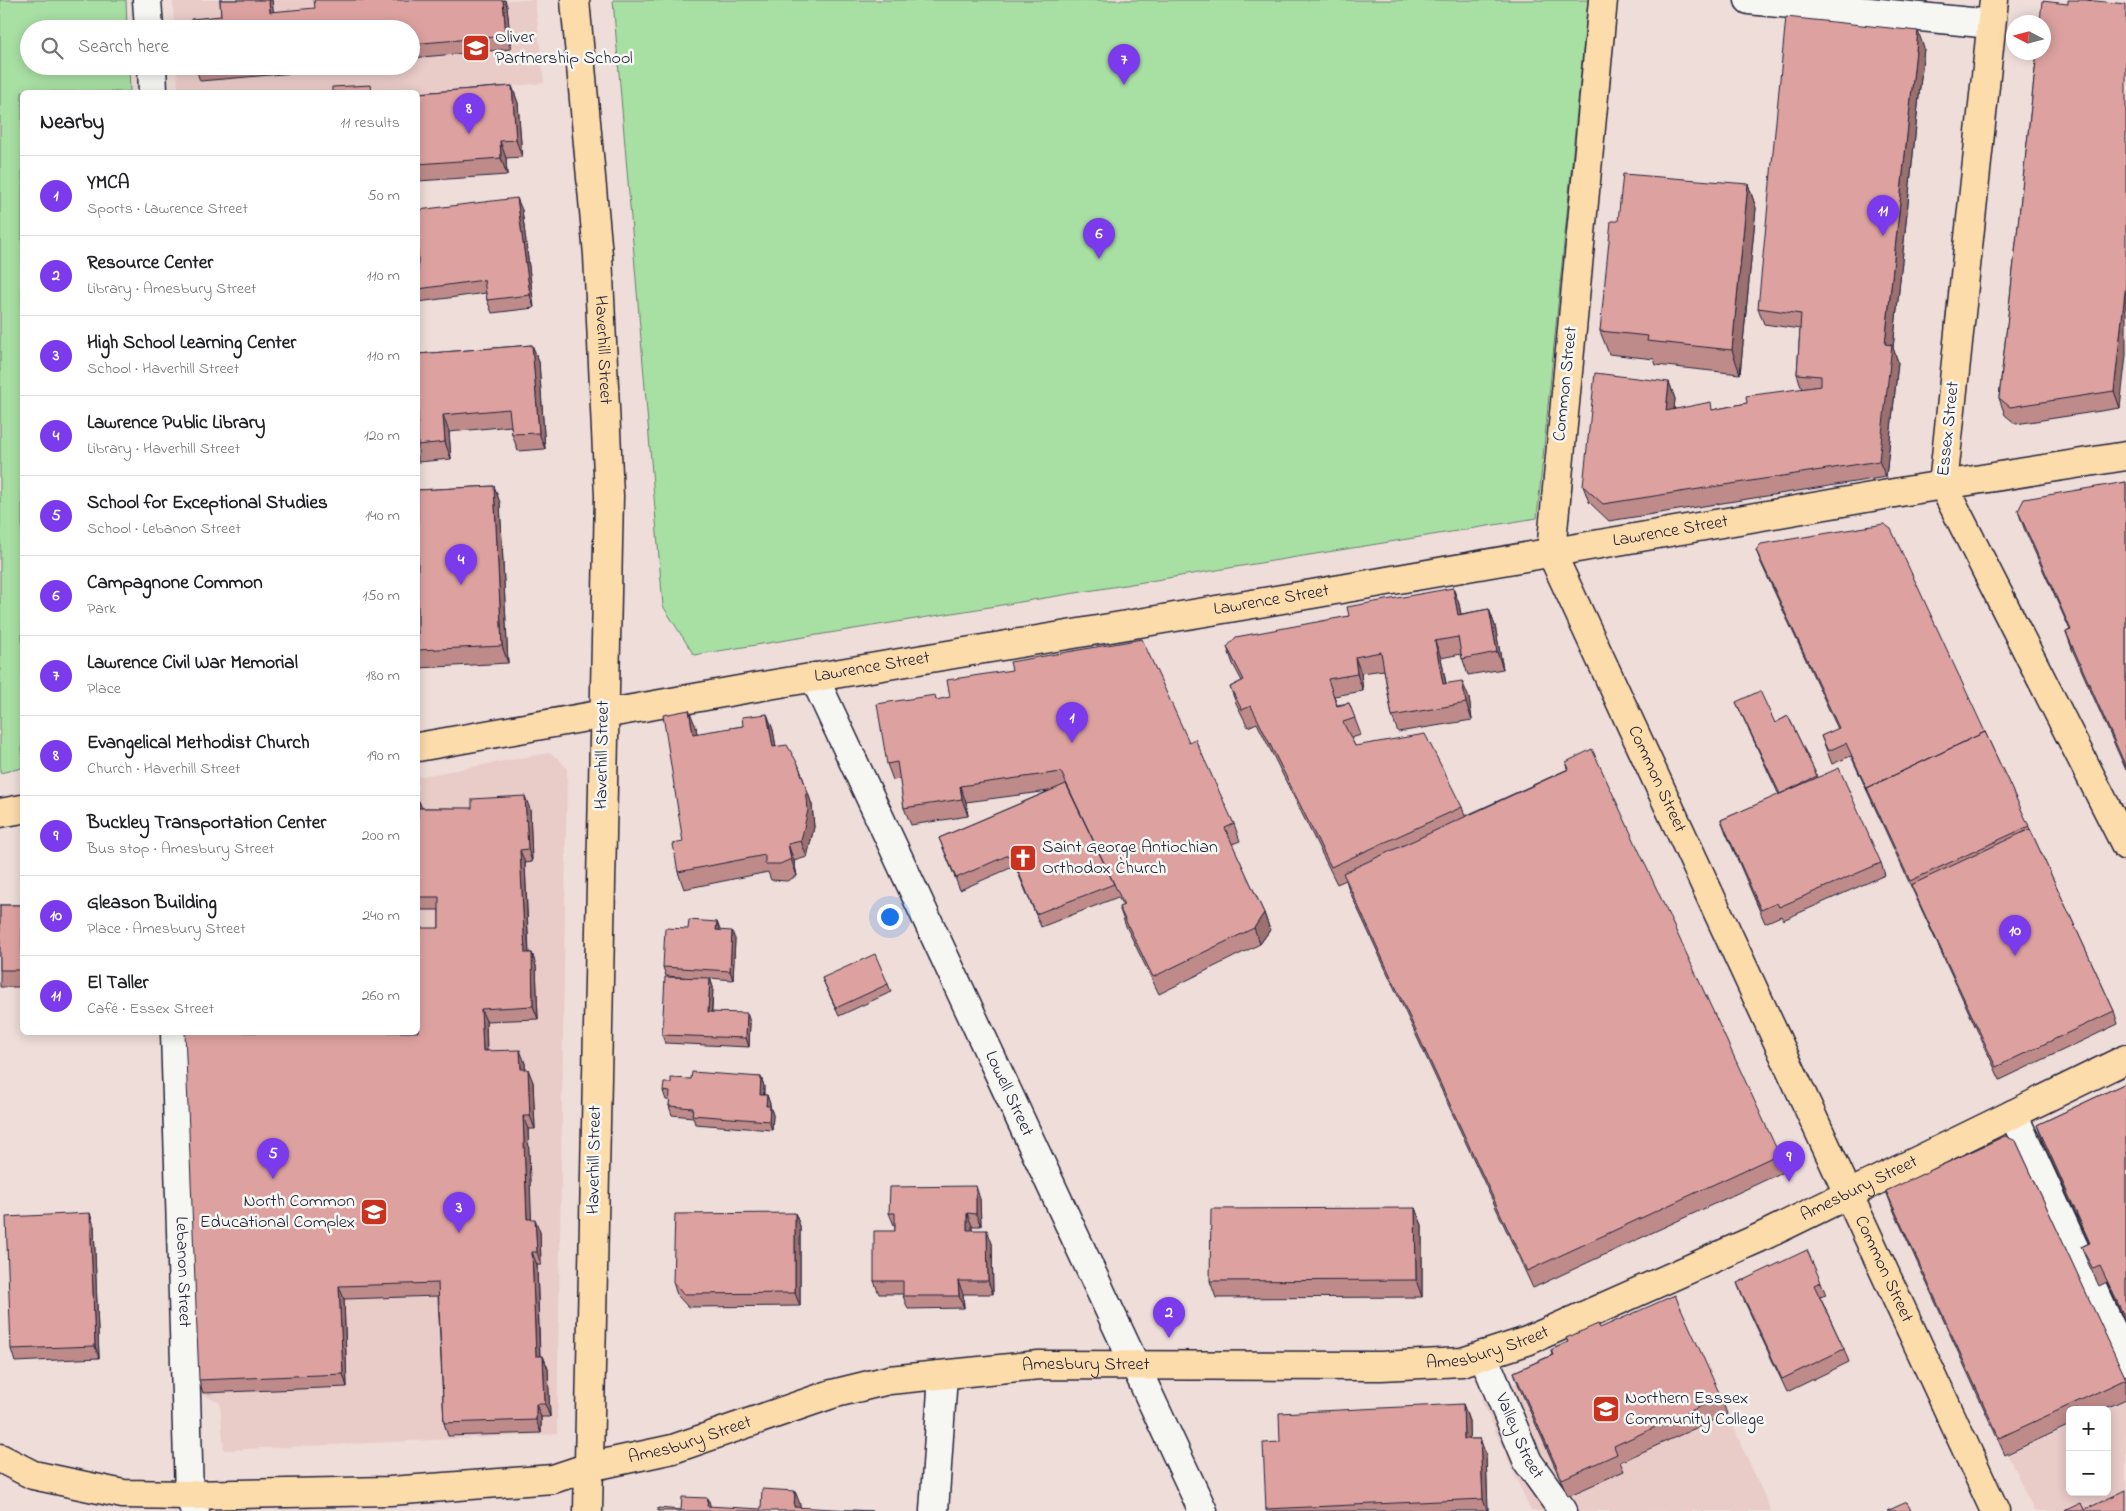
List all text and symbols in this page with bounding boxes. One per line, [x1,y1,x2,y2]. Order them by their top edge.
north arrow [2006,15,2051,60]
search box [20,20,420,75]
place label: Oliver Partnership School [495,25,633,72]
school or university icon: Oliver Partnership School [461,33,491,63]
icon: search [38,34,66,62]
text: Search here [78,34,169,61]
pin: 7 [1108,44,1140,85]
pin: 8 [453,93,485,134]
text: Nearby [40,108,104,138]
text: 11 results [340,111,400,135]
text: YMCA [87,170,129,197]
text: 1 [53,184,59,208]
text: 50 m [368,184,400,208]
pin: 11 [1867,195,1899,236]
text: Sports · Lawrence Street [87,197,248,221]
pin: 6 [1083,218,1115,259]
text: Resource Center [87,250,213,277]
text: 2 [52,264,60,288]
text: 110 m [366,264,400,288]
text: Library · Amesbury Street [87,277,256,301]
street label: Haverhill Street [587,295,618,405]
street label: Common Street [1547,325,1585,443]
text: High School Learning Center [87,330,296,357]
text: 3 [53,344,59,368]
text: 110 m [366,344,400,368]
text: School · Haverhill Street [87,357,239,381]
street label: Essex Street [1931,380,1967,478]
text: Lawrence Public Library [87,410,265,437]
text: 4 [53,424,59,448]
text: 120 m [364,424,400,448]
text: Library · Haverhill Street [87,437,240,461]
text: School for Exceptional Studies [87,490,328,517]
text: 5 [51,504,61,528]
text: 140 m [365,504,400,528]
street label: Lawrence Street [1611,509,1730,555]
text: School · Lebanon Street [87,517,241,541]
pin: 4 [445,544,477,585]
text: Campagnone Common [87,570,263,597]
street label: Lawrence Street [1212,578,1331,623]
text: 6 [52,584,60,608]
text: 150 m [362,584,400,608]
text: Park [87,597,116,621]
street label: Lawrence Street [812,645,932,690]
text: Lawrence Civil War Memorial [87,650,298,677]
text: 7 [53,664,59,688]
text: 180 m [366,664,400,688]
text: Place [87,677,121,701]
street label: Haverhill Street [589,700,617,810]
pin: 1 [1056,702,1088,743]
street label: Common Street [1620,722,1692,837]
text: Evangelical Methodist Church [87,730,310,757]
text: 8 [53,744,59,768]
text: 190 m [367,744,400,768]
text: Church · Haverhill Street [87,757,240,781]
text: Buckley Transportation Center [87,810,326,837]
text: 9 [54,824,58,848]
text: 200 m [362,824,400,848]
place label: Saint George Antiochian Orthodox Church [1042,835,1218,882]
text: Bus stop · Amesbury Street [87,837,274,861]
church icon: Saint George Antiochian Orthodox Church [1008,843,1038,873]
text: Gleason Building [87,890,217,917]
text: 10 [50,904,62,928]
text: 240 m [362,904,400,928]
your location [877,904,903,930]
pin: 10 [1999,915,2031,956]
text: Place · Amesbury Street [87,917,246,941]
text: El Taller [87,970,148,997]
text: 11 [51,984,61,1008]
text: 260 m [362,984,400,1008]
text: Café · Essex Street [87,997,214,1021]
street label: Lowell Street [977,1047,1040,1141]
street label: Haverhill Street [581,1105,609,1215]
pin: 5 [257,1138,289,1179]
pin: 9 [1773,1141,1805,1182]
street label: Amesbury Street [1796,1149,1922,1229]
place label: North Common Educational Complex [200,1189,355,1236]
pin: 3 [443,1192,475,1233]
school or university icon: North Common Educational Complex [359,1197,389,1227]
street label: Common Street [1847,1212,1919,1327]
street label: Lebanon Street [168,1216,197,1328]
pin: 2 [1153,1297,1185,1338]
street label: Amesbury Street [1425,1320,1554,1377]
street label: Amesbury Street [1021,1352,1150,1380]
place label: Northern Esssex Community College [1625,1386,1765,1434]
street label: Valley Street [1487,1389,1550,1485]
school or university icon: Northern Esssex Community College [1591,1394,1621,1424]
map controls [2066,1406,2111,1496]
button: + [2066,1406,2111,1451]
street label: Amesbury Street [626,1410,755,1471]
button: − [2066,1451,2111,1496]

